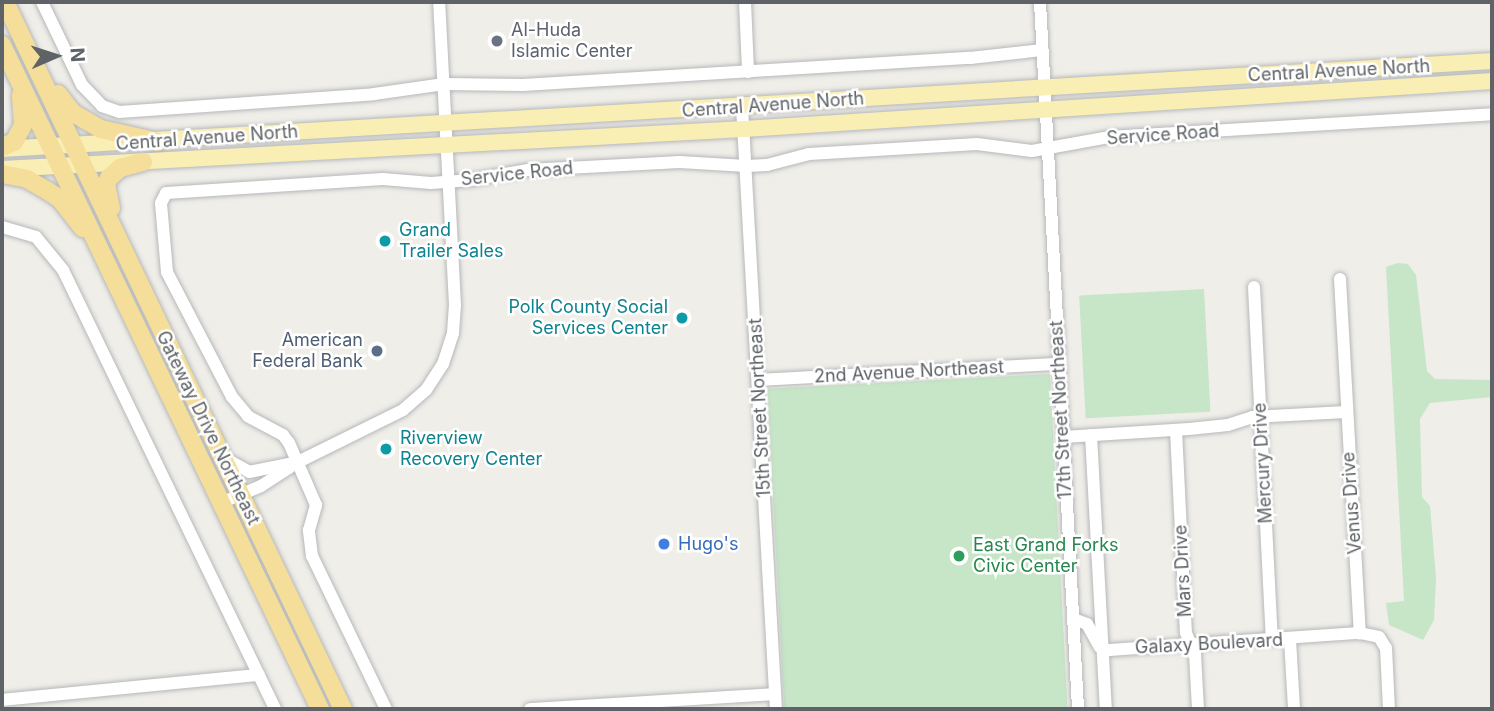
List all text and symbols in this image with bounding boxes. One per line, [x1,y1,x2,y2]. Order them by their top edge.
place label: Al-Huda Islamic Center [511,20,633,62]
north arrow [21,21,91,91]
marker: Al-Huda Islamic Center [489,33,505,49]
text: N [66,47,89,63]
street label: Central Avenue North [1247,55,1431,87]
street label: Central Avenue North [681,88,865,122]
street label: Service Road [1106,120,1220,150]
street label: Central Avenue North [115,121,299,155]
street label: Service Road [460,157,574,191]
place label: Grand Trailer Sales [399,220,504,262]
marker: Grand Trailer Sales [377,233,393,249]
place label: Polk County Social Services Center [508,297,668,340]
marker: Polk County Social Services Center [674,310,690,326]
street label: 15th Street Northeast [745,318,775,498]
street label: 17th Street Northeast [1046,320,1076,500]
street label: Gateway Drive Northeast [152,328,264,528]
place label: American Federal Bank [252,330,363,372]
marker: American Federal Bank [369,343,385,359]
street label: 2nd Avenue Northeast [814,356,1004,388]
street label: Mercury Drive [1249,402,1277,524]
place label: Riverview Recovery Center [400,428,542,471]
marker: Riverview Recovery Center [378,441,394,457]
street label: Venus Drive [1338,451,1366,555]
street label: Mars Drive [1170,524,1196,618]
place label: Hugo's [678,533,738,555]
place label: East Grand Forks Civic Center [973,535,1119,578]
marker: Hugo's [656,536,672,552]
marker: East Grand Forks Civic Center [951,548,967,564]
street label: Galaxy Boulevard [1134,629,1284,659]

